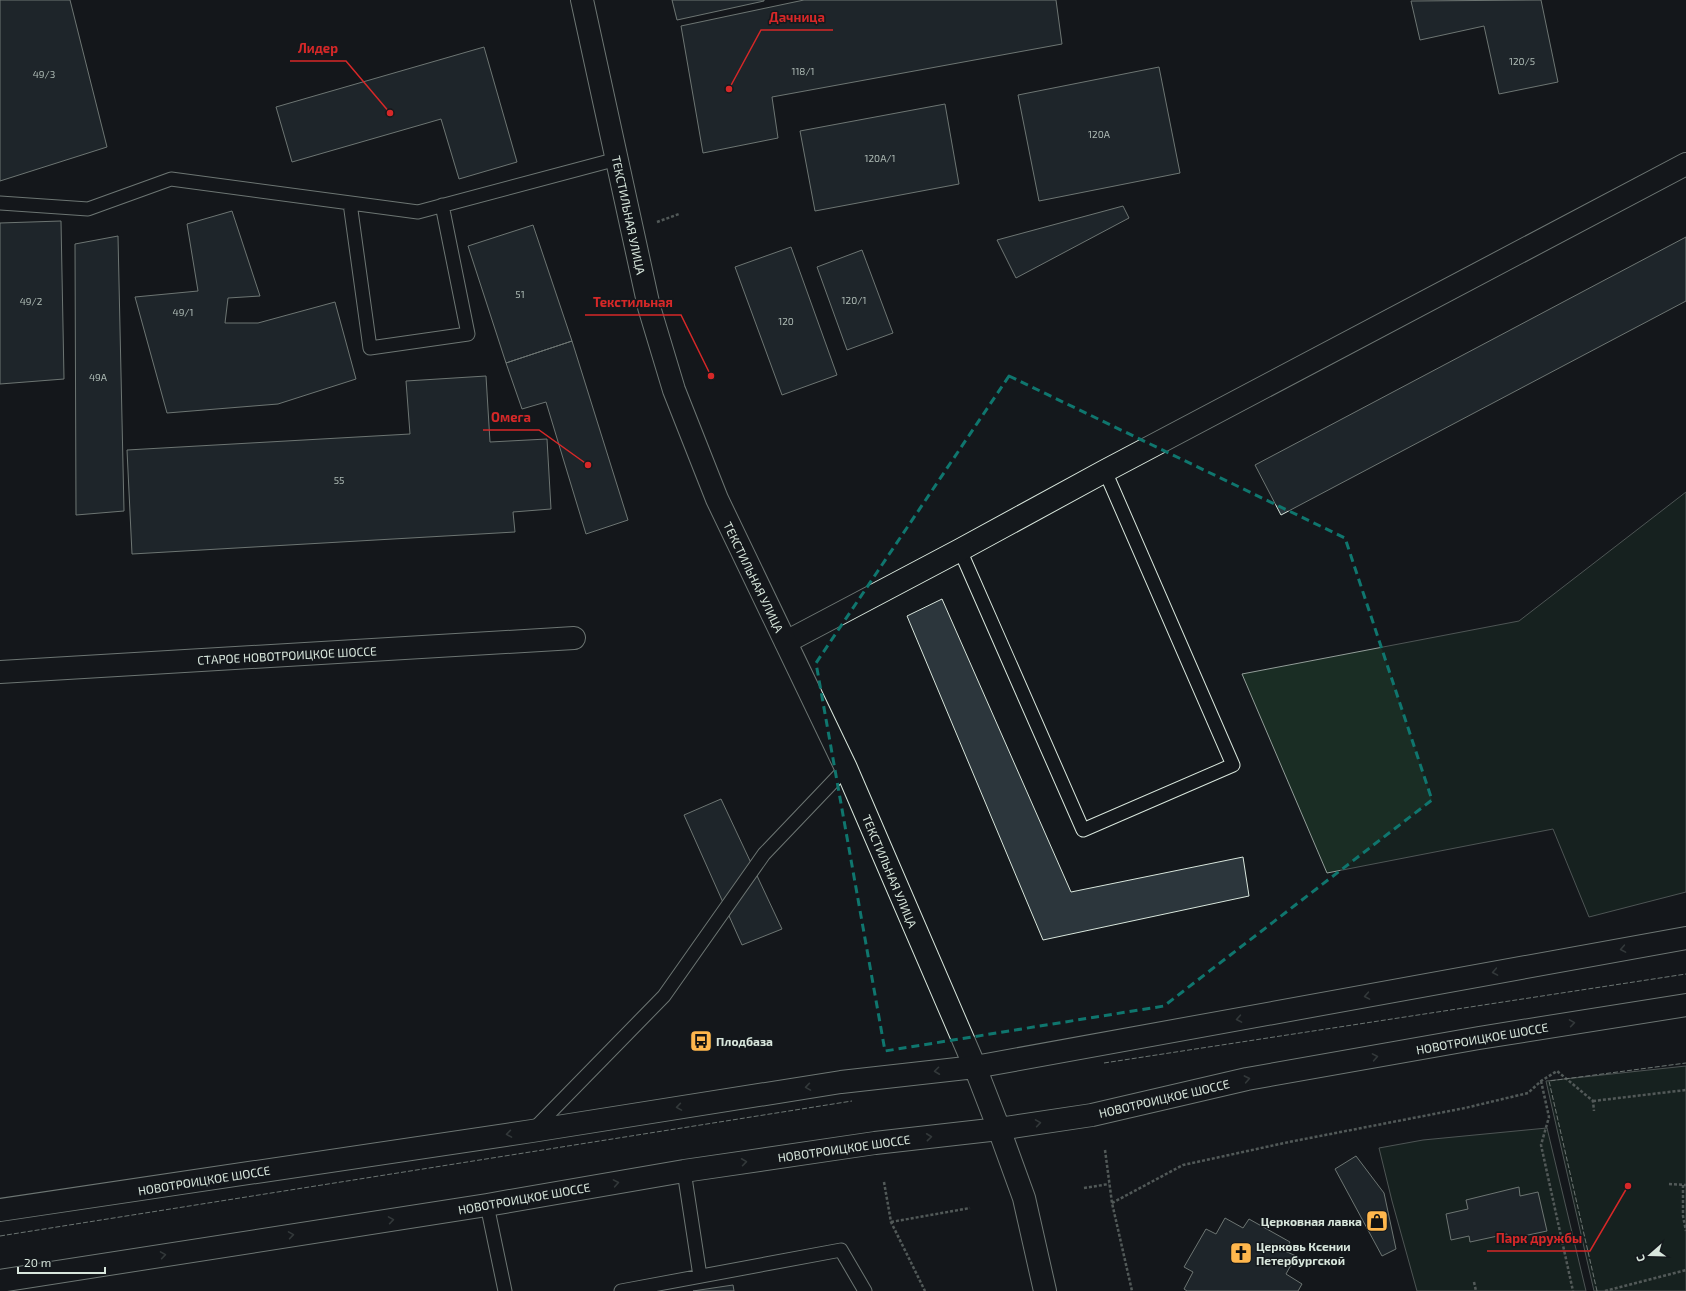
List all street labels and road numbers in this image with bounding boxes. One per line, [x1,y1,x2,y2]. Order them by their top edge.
street label: ТЕКСТИЛЬНАЯ УЛИЦА [610,154,649,276]
street label: ТЕКСТИЛЬНАЯ УЛИЦА [721,519,787,635]
street label: СТАРОЕ НОВОТРОИЦКОЕ ШОССЕ [197,643,377,667]
street label: ТЕКСТИЛЬНАЯ УЛИЦА [860,812,920,930]
street label: НОВОТРОИЦКОЕ ШОССЕ [1415,1019,1549,1057]
street label: НОВОТРОИЦКОЕ ШОССЕ [1097,1076,1231,1120]
street label: НОВОТРОИЦКОЕ ШОССЕ [777,1132,912,1164]
street label: НОВОТРОИЦКОЕ ШОССЕ [137,1163,271,1197]
street label: НОВОТРОИЦКОЕ ШОССЕ [457,1179,591,1217]

